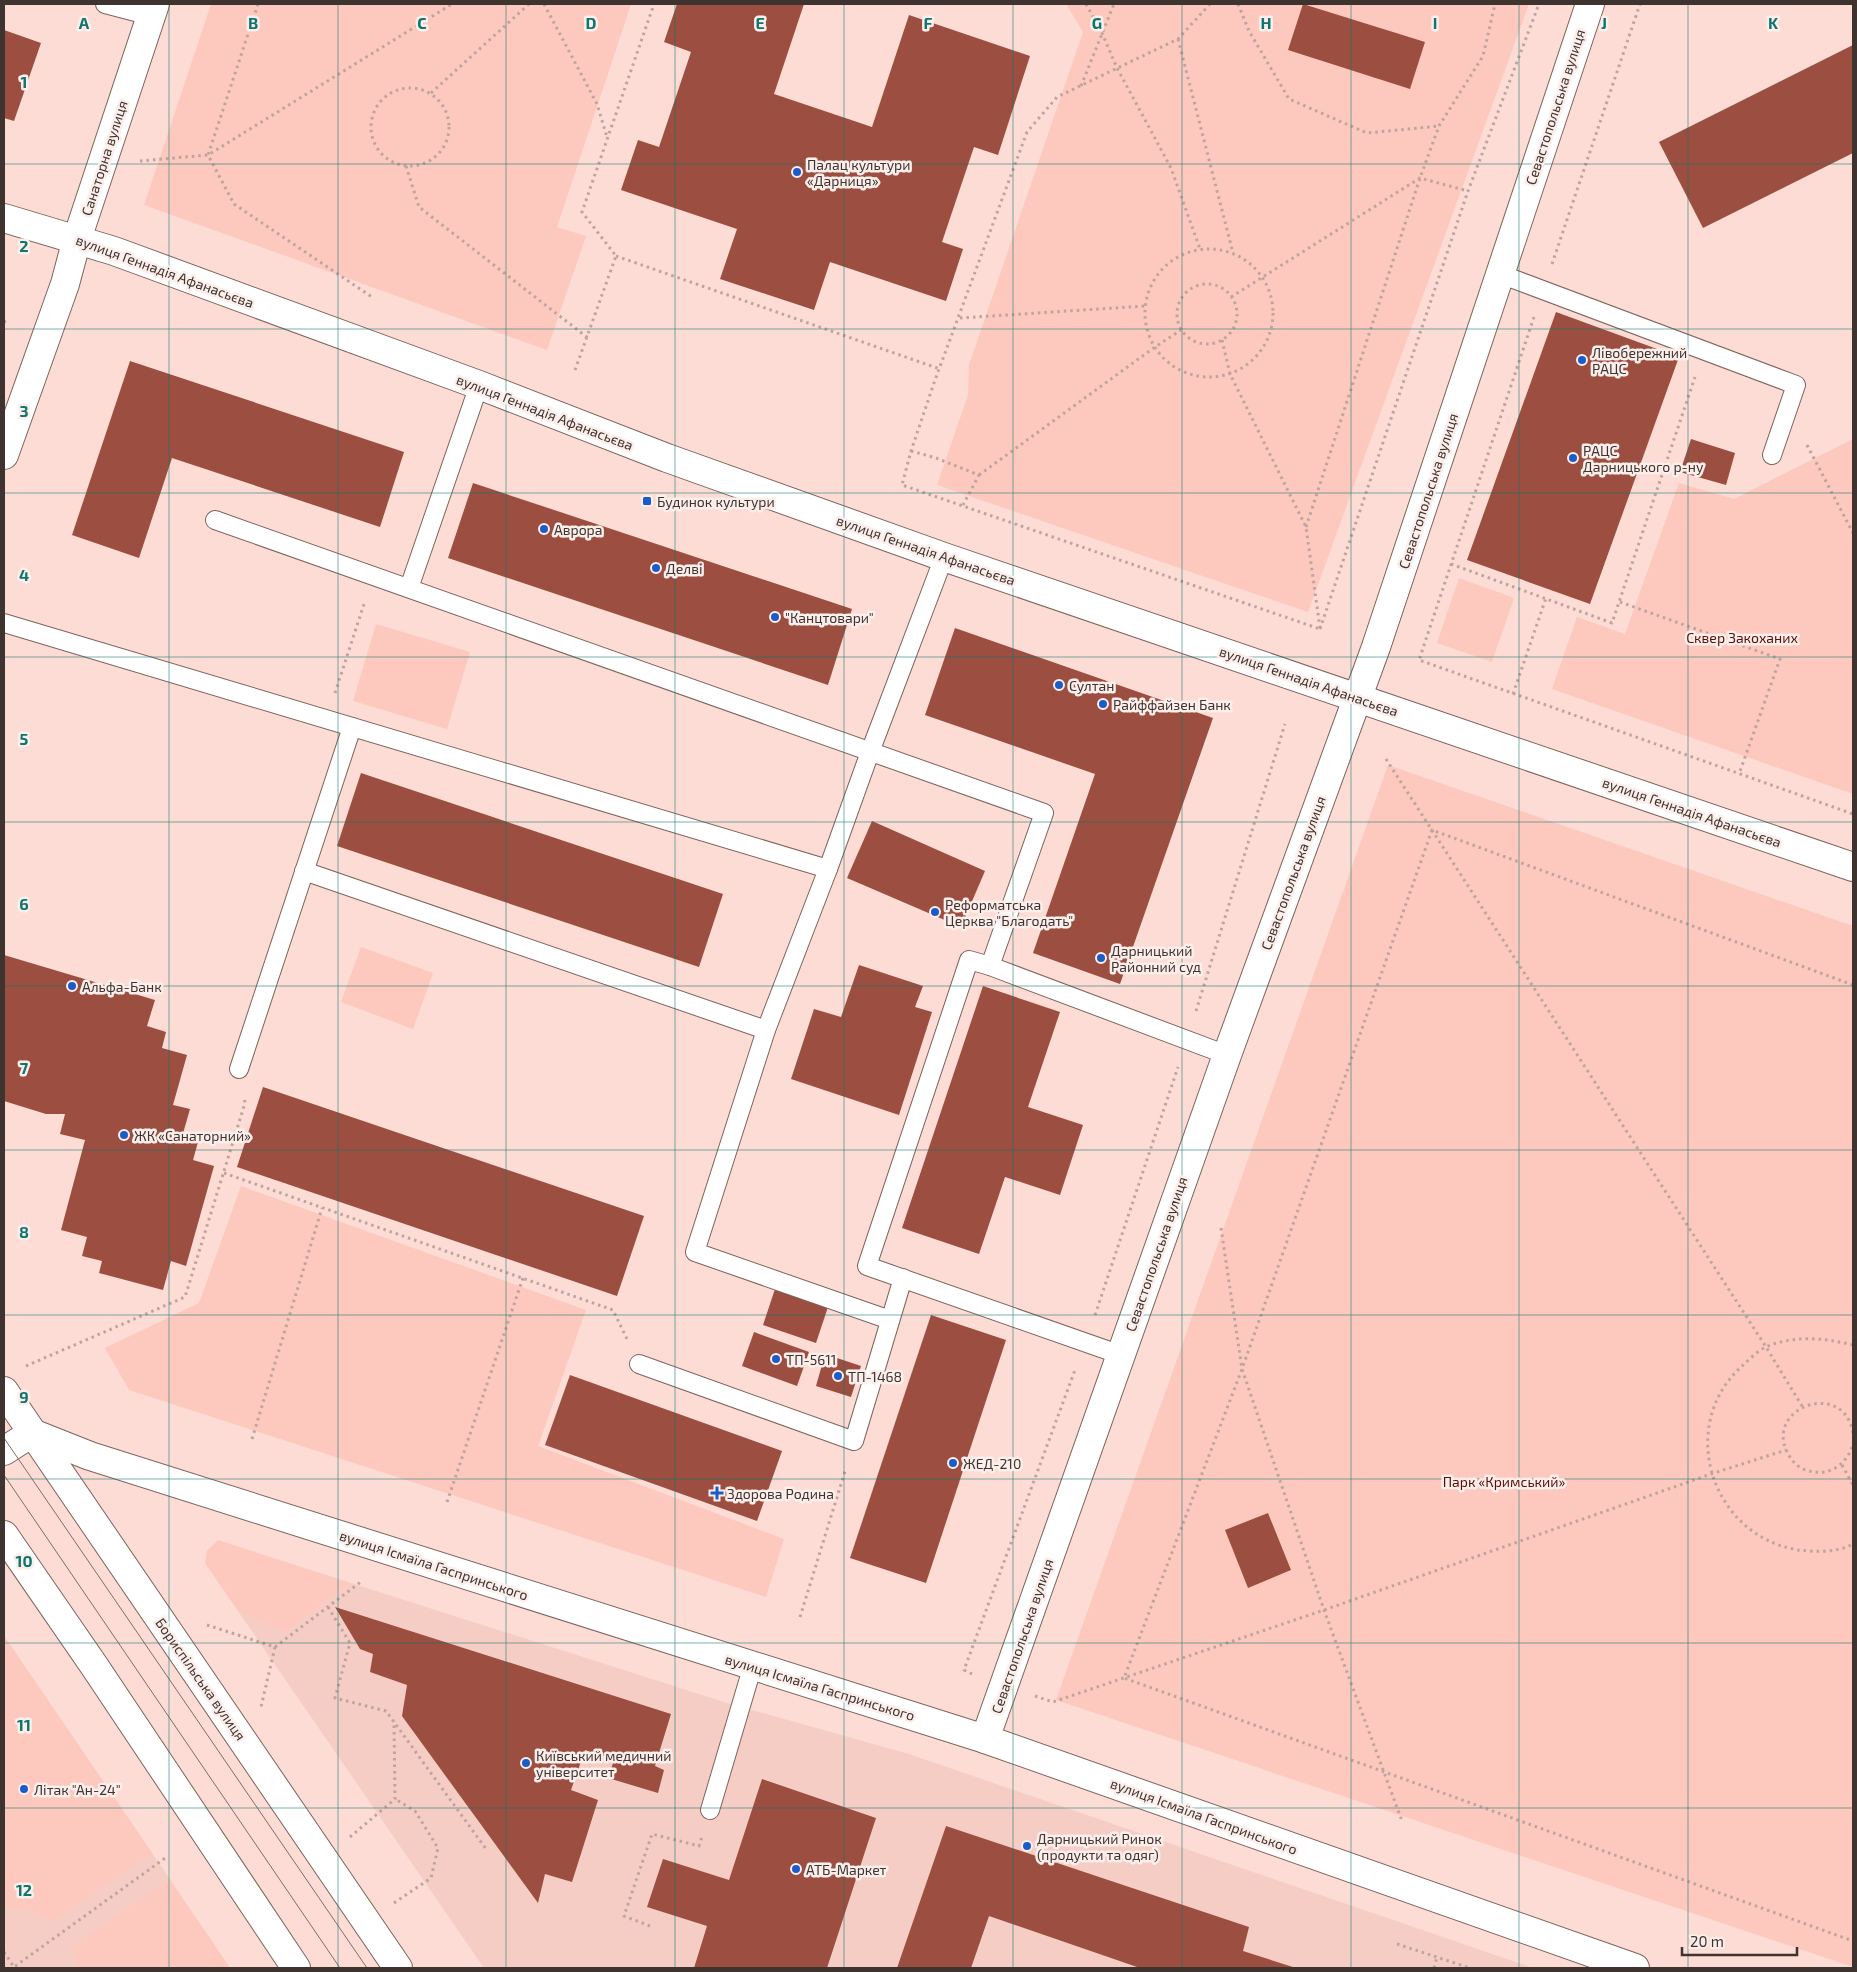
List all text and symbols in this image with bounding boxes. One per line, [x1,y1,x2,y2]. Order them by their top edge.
text: A [79,13,90,32]
text: B [248,13,258,32]
text: C [417,13,427,32]
text: D [586,13,597,32]
text: E [755,13,765,32]
text: F [924,13,933,32]
text: G [1092,13,1102,32]
text: H [1260,13,1272,32]
text: I [1433,13,1437,32]
text: J [1601,13,1607,32]
text: K [1768,13,1779,32]
street label: Севастопольська вулиця [1522,27,1588,187]
text: 1 [21,72,27,91]
street label: Санаторна вулиця [77,98,131,218]
place label: Палац культури «Дарниця» [807,156,911,189]
marker: Палац культури «Дарниця» [791,166,803,178]
street label: вулиця Геннадія Афанасьєва [74,231,256,311]
text: 2 [19,236,29,255]
place label: Лівобережний РАЦС [1592,344,1687,377]
marker: Лівобережний РАЦС [1576,354,1588,366]
street label: вулиця Геннадія Афанасьєва [454,370,636,454]
text: 3 [19,401,29,420]
street label: Севастопольська вулиця [1395,411,1461,571]
place label: РАЦС Дарницького р-ну [1583,442,1704,475]
marker: РАЦС Дарницького р-ну [1567,452,1579,464]
place label: Будинок культури [657,493,775,510]
marker: Будинок культури [641,495,653,507]
street label: вулиця Геннадія Афанасьєва [834,511,1018,589]
place label: Аврора [554,521,603,538]
marker: Аврора [538,523,550,535]
place label: Делві [666,560,702,577]
marker: Делві [650,562,662,574]
text: 4 [19,565,29,584]
place label: "Канцтовари" [785,609,874,626]
marker: "Канцтовари" [769,611,781,623]
park label: Сквер Закоханих [1686,629,1798,646]
street label: вулиця Геннадія Афанасьєва [1217,642,1401,720]
place label: Султан [1069,677,1114,694]
marker: Султан [1053,679,1065,691]
place label: Райффайзен Банк [1113,696,1231,713]
marker: Райффайзен Банк [1097,698,1109,710]
text: 5 [20,729,29,748]
street label: вулиця Геннадія Афанасьєва [1600,773,1784,851]
street label: Севастопольська вулиця [1257,794,1329,952]
text: 6 [19,894,29,913]
place label: Реформатська Церква "Благодать" [945,896,1073,929]
marker: Реформатська Церква "Благодать" [929,906,941,918]
place label: Дарницький Районний суд [1111,942,1201,975]
marker: Дарницький Районний суд [1095,952,1107,964]
place label: Альфа-Банк [82,978,162,995]
marker: Альфа-Банк [66,980,78,992]
text: 7 [20,1058,29,1077]
place label: ЖК «Санаторний» [134,1127,251,1144]
marker: ЖК «Санаторний» [118,1129,130,1141]
street label: Севастопольська вулиця [1121,1174,1191,1334]
text: 8 [19,1222,29,1241]
place label: ТП-5611 [786,1351,836,1368]
marker: ТП-5611 [770,1353,782,1365]
place label: ТП-1468 [848,1368,902,1385]
marker: ТП-1468 [832,1370,844,1382]
text: 9 [19,1387,29,1406]
place label: ЖЕД-210 [963,1455,1021,1472]
marker: ЖЕД-210 [947,1457,959,1469]
park label: Парк «Кримський» [1443,1473,1566,1490]
place label: Здорова Родина [727,1485,834,1502]
marker: Здорова Родина [711,1487,723,1499]
street label: вулиця Ісмаїла Гаспринського [337,1526,531,1604]
text: 10 [15,1551,33,1570]
street label: Севастопольська вулиця [987,1556,1057,1716]
street label: Бориспільська вулиця [152,1615,250,1743]
street label: вулиця Ісмаїла Гаспринського [723,1650,917,1724]
text: 11 [17,1715,31,1734]
place label: Київський медичний університет [536,1747,671,1780]
marker: Київський медичний університет [520,1757,532,1769]
street label: вулиця Ісмаїла Гаспринського [1108,1774,1300,1858]
place label: Літак "Ан-24" [34,1781,121,1798]
marker: Літак "Ан-24" [18,1783,30,1795]
place label: Дарницький Ринок (продукти та одяг) [1037,1830,1162,1863]
marker: Дарницький Ринок (продукти та одяг) [1021,1840,1033,1852]
place label: АТБ-Маркет [806,1861,887,1878]
marker: АТБ-Маркет [790,1863,802,1875]
text: 12 [16,1880,32,1899]
scale bar [1682,1924,1797,1956]
text: 20 m [1690,1932,1724,1950]

